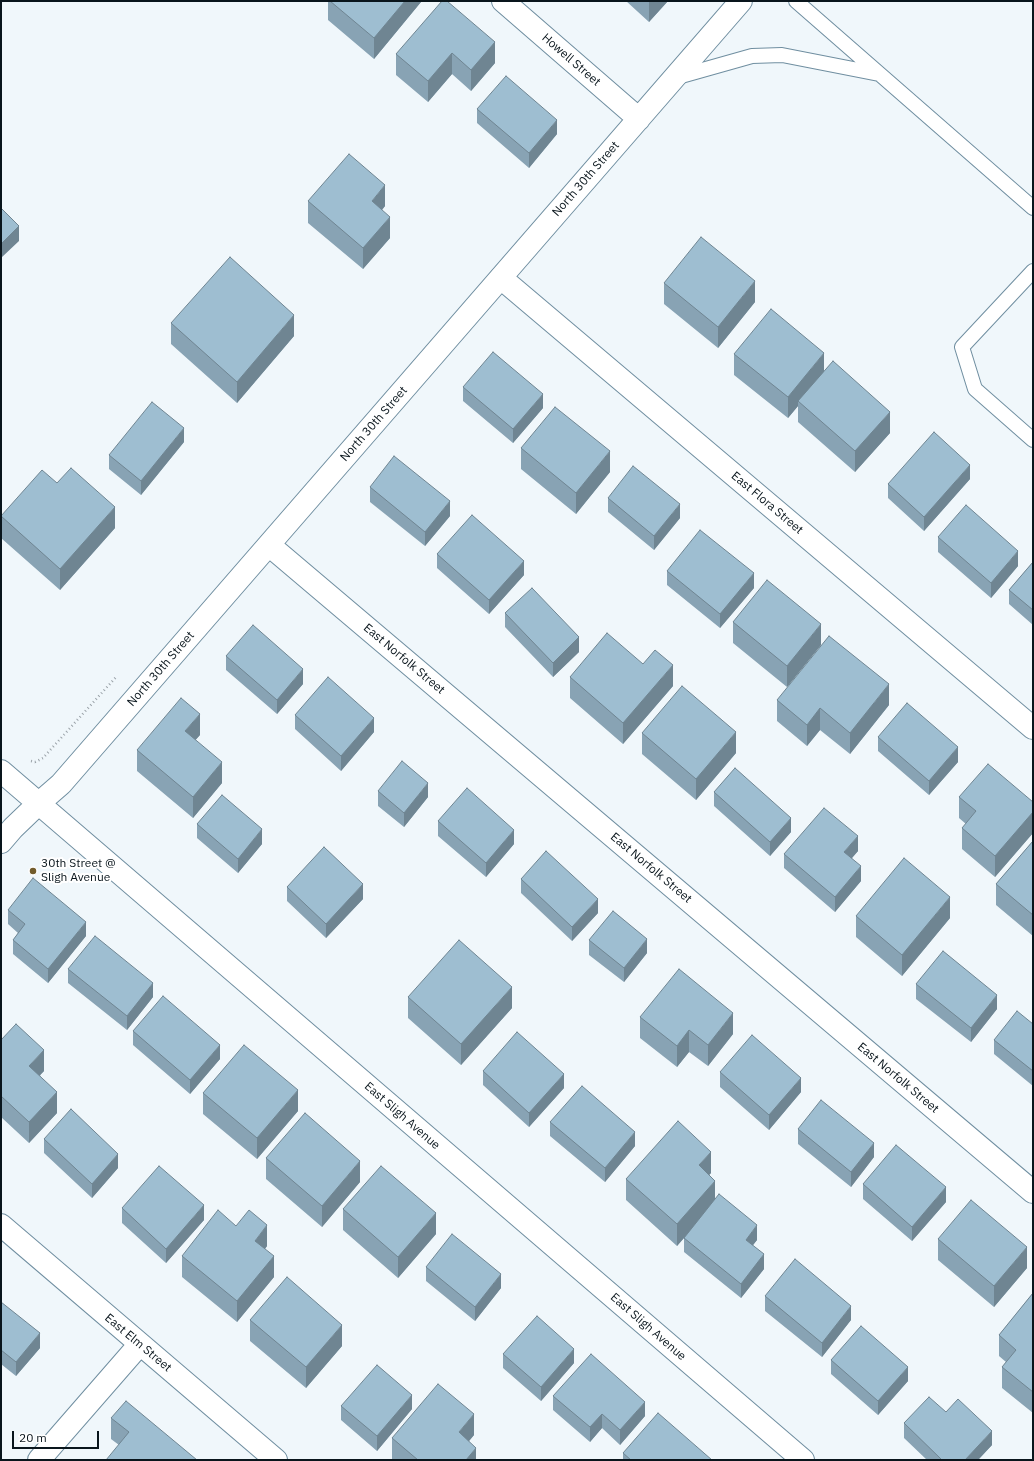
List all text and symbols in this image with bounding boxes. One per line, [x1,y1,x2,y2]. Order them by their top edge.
street label: Howell Street [539,31,603,89]
street label: North 30th Street [550,139,622,219]
street label: North 30th Street [338,384,410,464]
street label: East Flora Street [728,469,806,537]
street label: East Norfolk Street [360,621,448,697]
street label: North 30th Street [125,629,197,709]
street label: East Norfolk Street [607,830,695,906]
place label: 30th Street @ Sligh Avenue [41,857,116,885]
marker: 30th Street @ Sligh Avenue [28,866,38,876]
street label: East Norfolk Street [854,1040,942,1116]
street label: East Sligh Avenue [361,1079,443,1153]
street label: East Sligh Avenue [607,1290,689,1364]
street label: East Elm Street [102,1311,174,1375]
scale bar [14,1423,101,1449]
text: 20 m [19,1430,47,1445]

